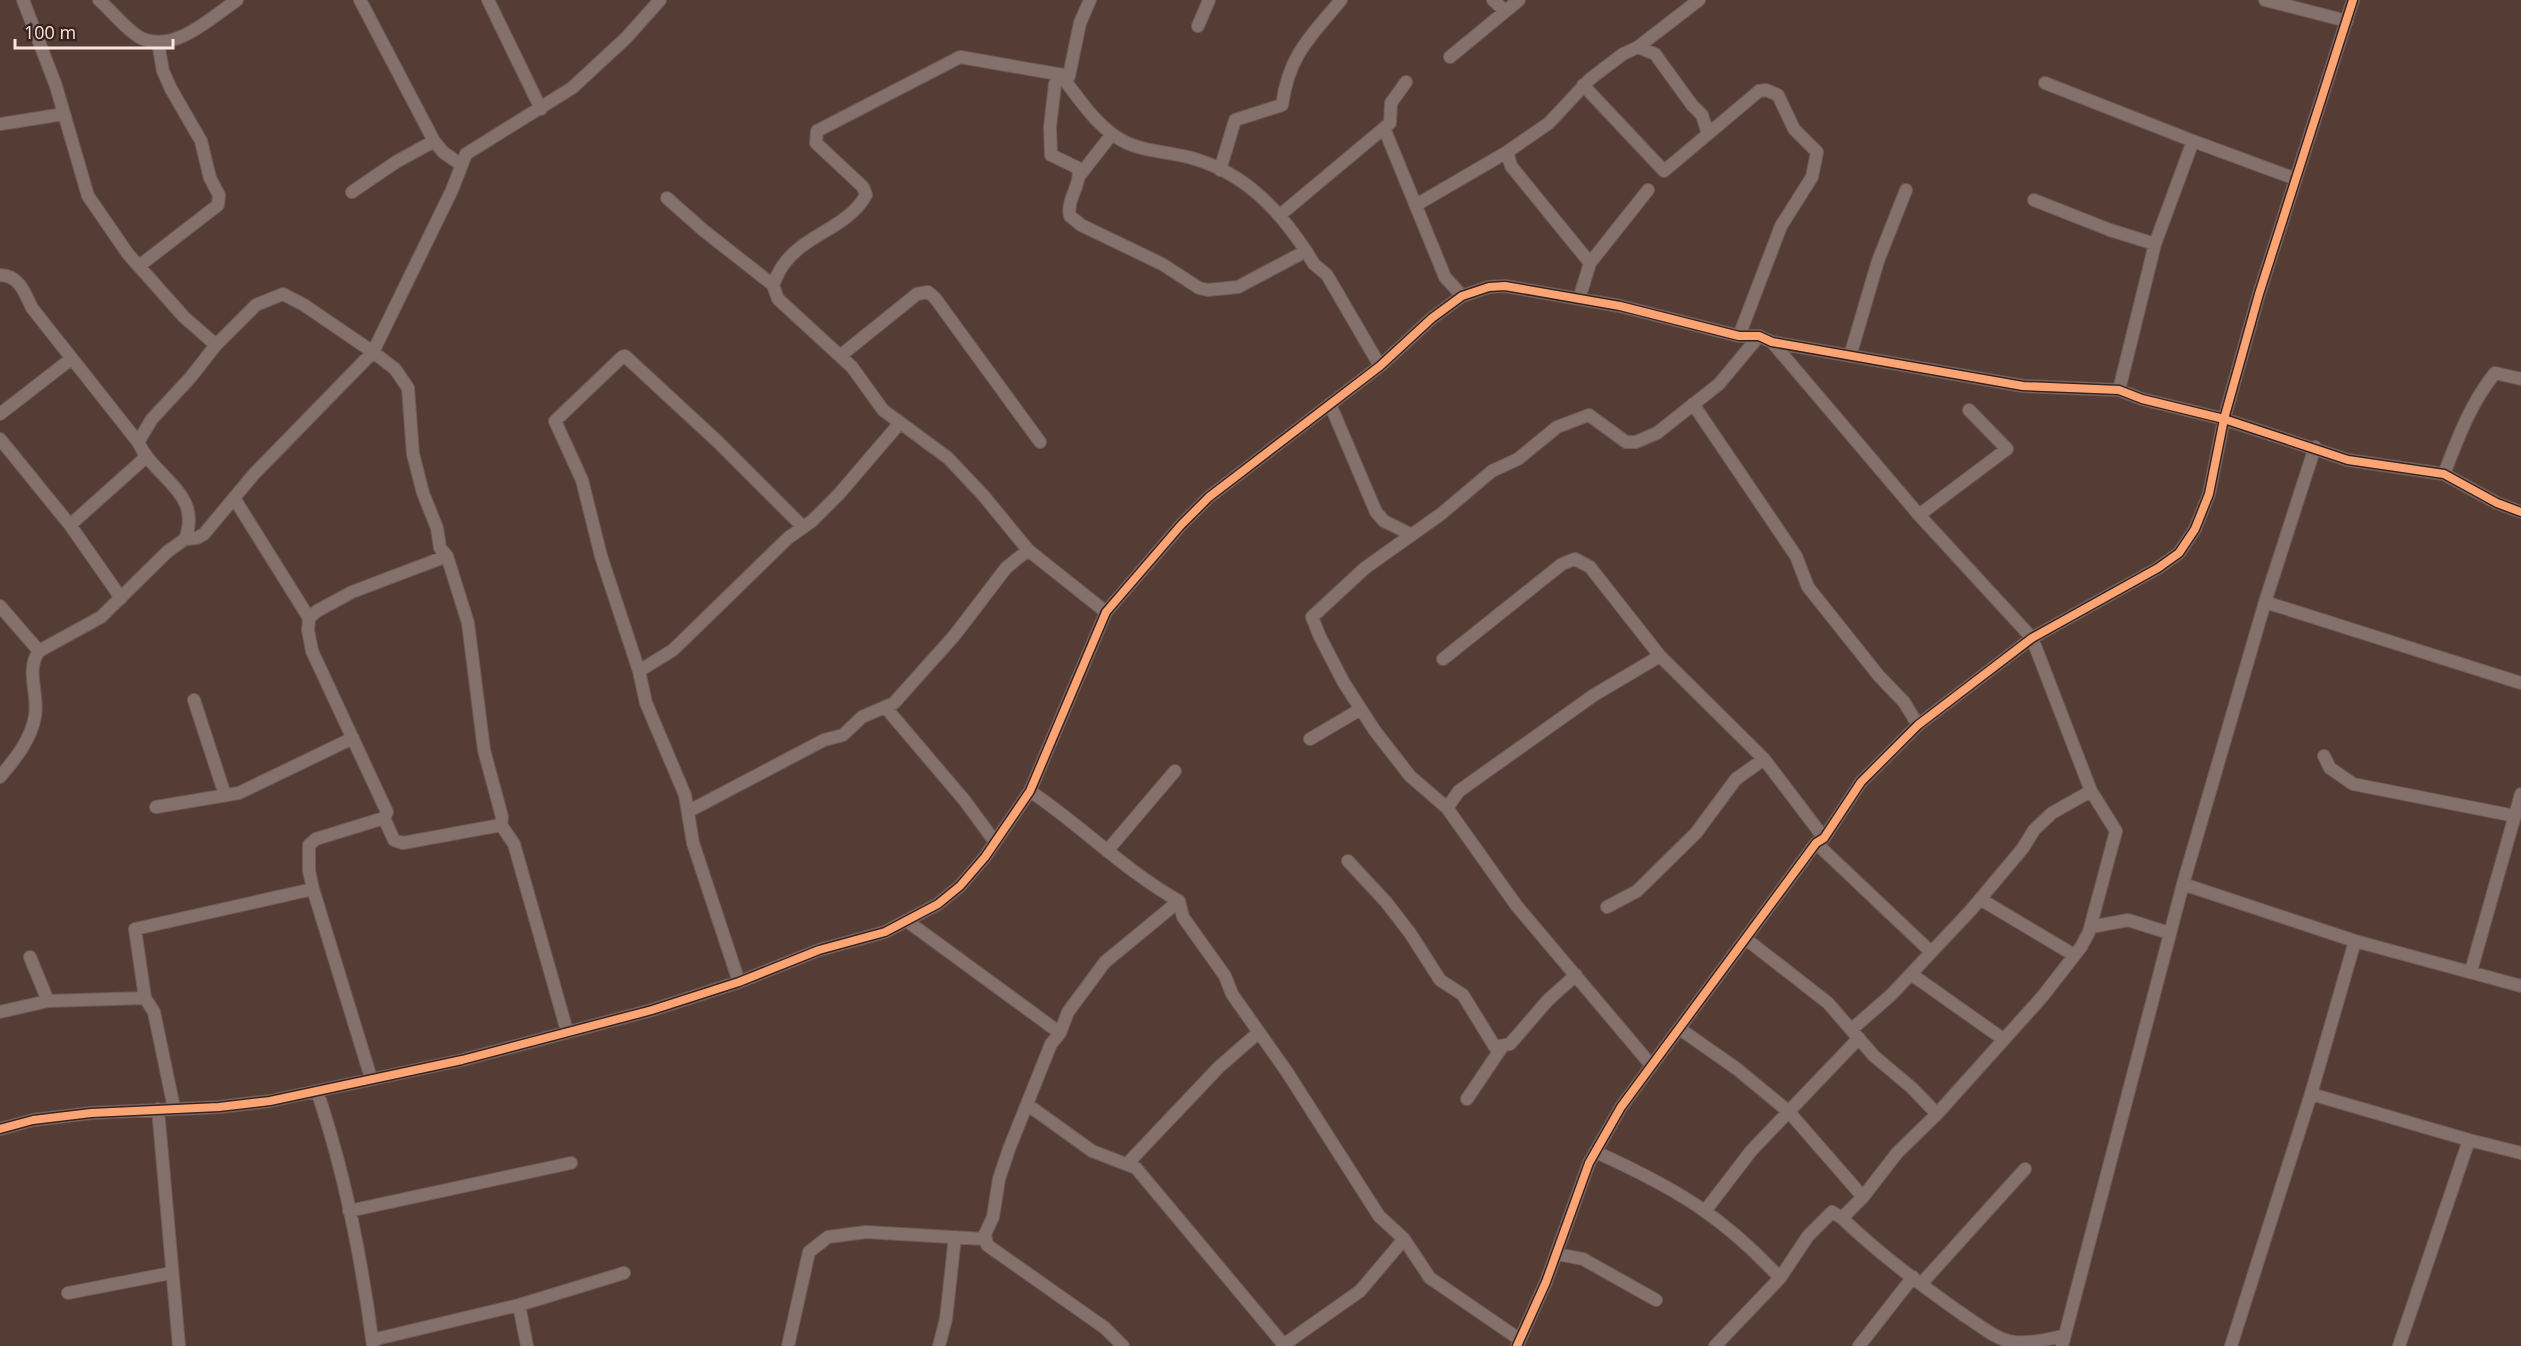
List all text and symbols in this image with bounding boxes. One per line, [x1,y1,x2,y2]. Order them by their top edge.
scale bar [15,12,172,50]
text: 100 m [24,20,76,44]

